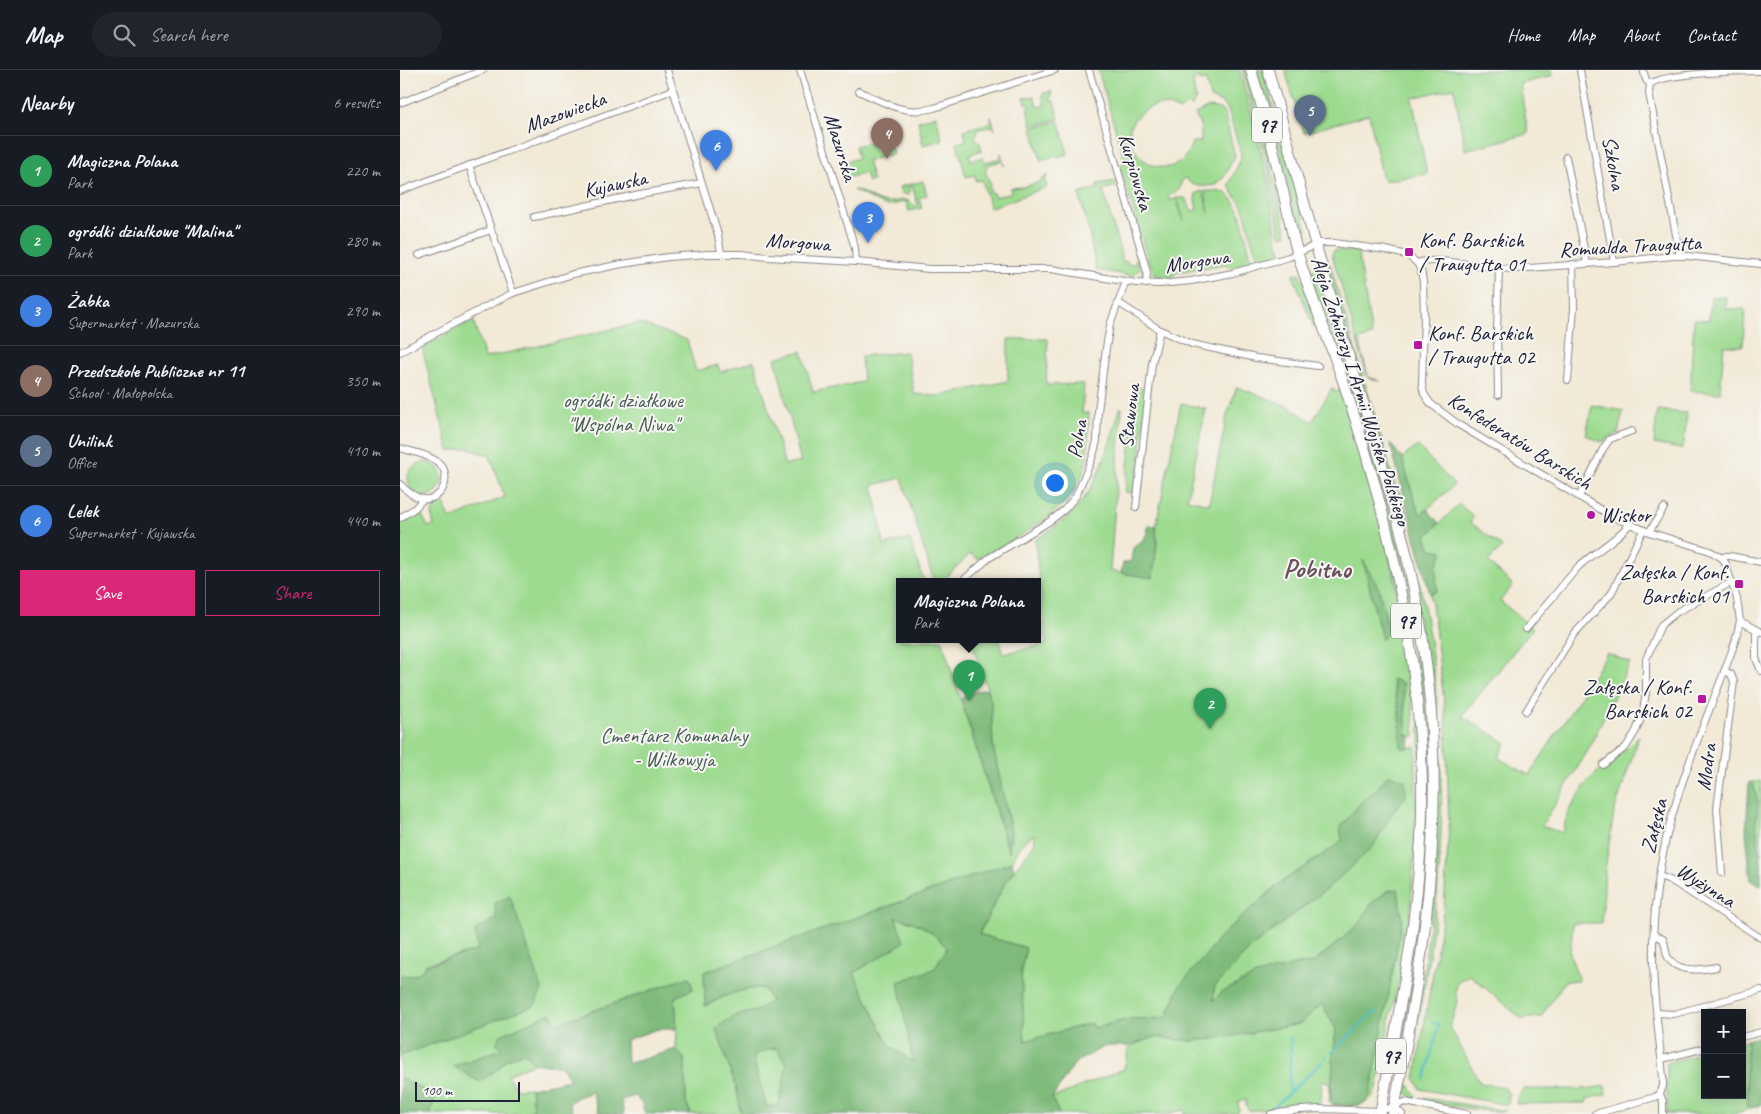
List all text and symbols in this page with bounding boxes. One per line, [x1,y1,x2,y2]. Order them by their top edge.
search box [92,12,442,57]
text: Map [25,20,62,50]
icon: search [110,21,138,49]
text: Search here [150,23,228,47]
text: Home [1507,24,1540,46]
text: Map [1568,24,1595,46]
text: About [1623,24,1659,46]
text: Contact [1687,24,1736,46]
street label: Mazowiecka [521,85,610,139]
text: Nearby [20,90,73,116]
text: 6 results [333,93,380,113]
pin: 5 [1294,95,1326,136]
road number: 97 [1252,108,1282,142]
street label: Mazurska [818,110,864,186]
pin: 4 [871,118,903,159]
pin: 6 [700,130,732,171]
street label: Kurpiowska [1113,131,1160,215]
street label: Szkolna [1597,134,1632,193]
text: Magiczna Polana [67,149,177,173]
text: 1 [32,161,40,181]
text: 220 m [346,161,380,181]
street label: Kujawska [581,164,651,203]
text: Park [67,173,92,193]
pin: 3 [852,202,884,243]
text: ogródki działkowe "Malina" [67,219,237,243]
street label: Morgowa [765,227,833,257]
place label: Konf. Barskich / Traugutta 01 [1419,227,1527,277]
street label: Romualda Traugutta [1558,229,1703,263]
text: 2 [32,231,40,251]
text: 280 m [346,231,380,251]
text: Park [67,243,92,263]
street label: Morgowa [1163,243,1233,279]
marker: Konf. Barskich / Traugutta 01 [1403,246,1415,258]
street label: Aleja Żołnierzy I Armii Wojska Polskiego [1305,253,1418,531]
text: Żabka [67,289,109,313]
text: 3 [32,301,40,321]
text: 290 m [346,301,380,321]
text: Supermarket · Mazurska [67,313,199,333]
place label: Konf. Barskich / Traugutta 02 [1428,320,1536,370]
marker: Konf. Barskich / Traugutta 02 [1412,339,1424,351]
text: Przedszkole Publiczne nr 11 [67,359,244,383]
text: 4 [32,371,40,391]
text: 350 m [346,371,380,391]
street label: Stawowa [1112,380,1146,450]
text: School · Małopolska [67,383,172,403]
street label: Konfederatów Barskich [1443,386,1597,496]
park label: ogródki działkowe "Wspólna Niwa" [563,387,684,437]
street label: Polna [1061,417,1093,460]
text: Unilink [67,429,112,453]
text: 5 [33,441,39,461]
text: 410 m [346,441,380,461]
text: Office [67,453,96,473]
your location [1042,470,1068,496]
text: Lelek [67,499,98,523]
place label: Wiskor [1601,502,1652,528]
marker: Wiskor [1585,509,1597,521]
text: 6 [32,511,40,531]
text: 440 m [346,511,380,531]
text: Supermarket · Kujawska [67,523,194,543]
district label: Pobitno [1283,552,1352,585]
place label: Załęska / Konf. Barskich 01 [1620,559,1731,609]
button: Save [20,570,195,616]
button: Share [205,570,380,616]
popup [896,578,1041,643]
marker: Załęska / Konf. Barskich 01 [1733,578,1745,590]
text: Magiczna Polana [913,589,1024,613]
road number: 97 [1391,604,1421,638]
text: Park [913,613,939,633]
pin: 1 [953,660,985,701]
place label: Załęska / Konf. Barskich 02 [1583,674,1694,724]
pin: 2 [1194,688,1226,729]
marker: Załęska / Konf. Barskich 02 [1696,693,1708,705]
park label: Cmentarz Komunalny - Wilkowyja [600,722,749,772]
street label: Modra [1690,740,1722,792]
street label: Załęska [1635,794,1674,856]
street label: Wyżynna [1672,857,1742,914]
map controls [1701,1009,1746,1099]
button: + [1701,1009,1746,1054]
road number: 97 [1376,1038,1406,1074]
button: − [1701,1054,1746,1099]
scale bar [415,1079,520,1102]
text: 100 m [422,1082,452,1099]

